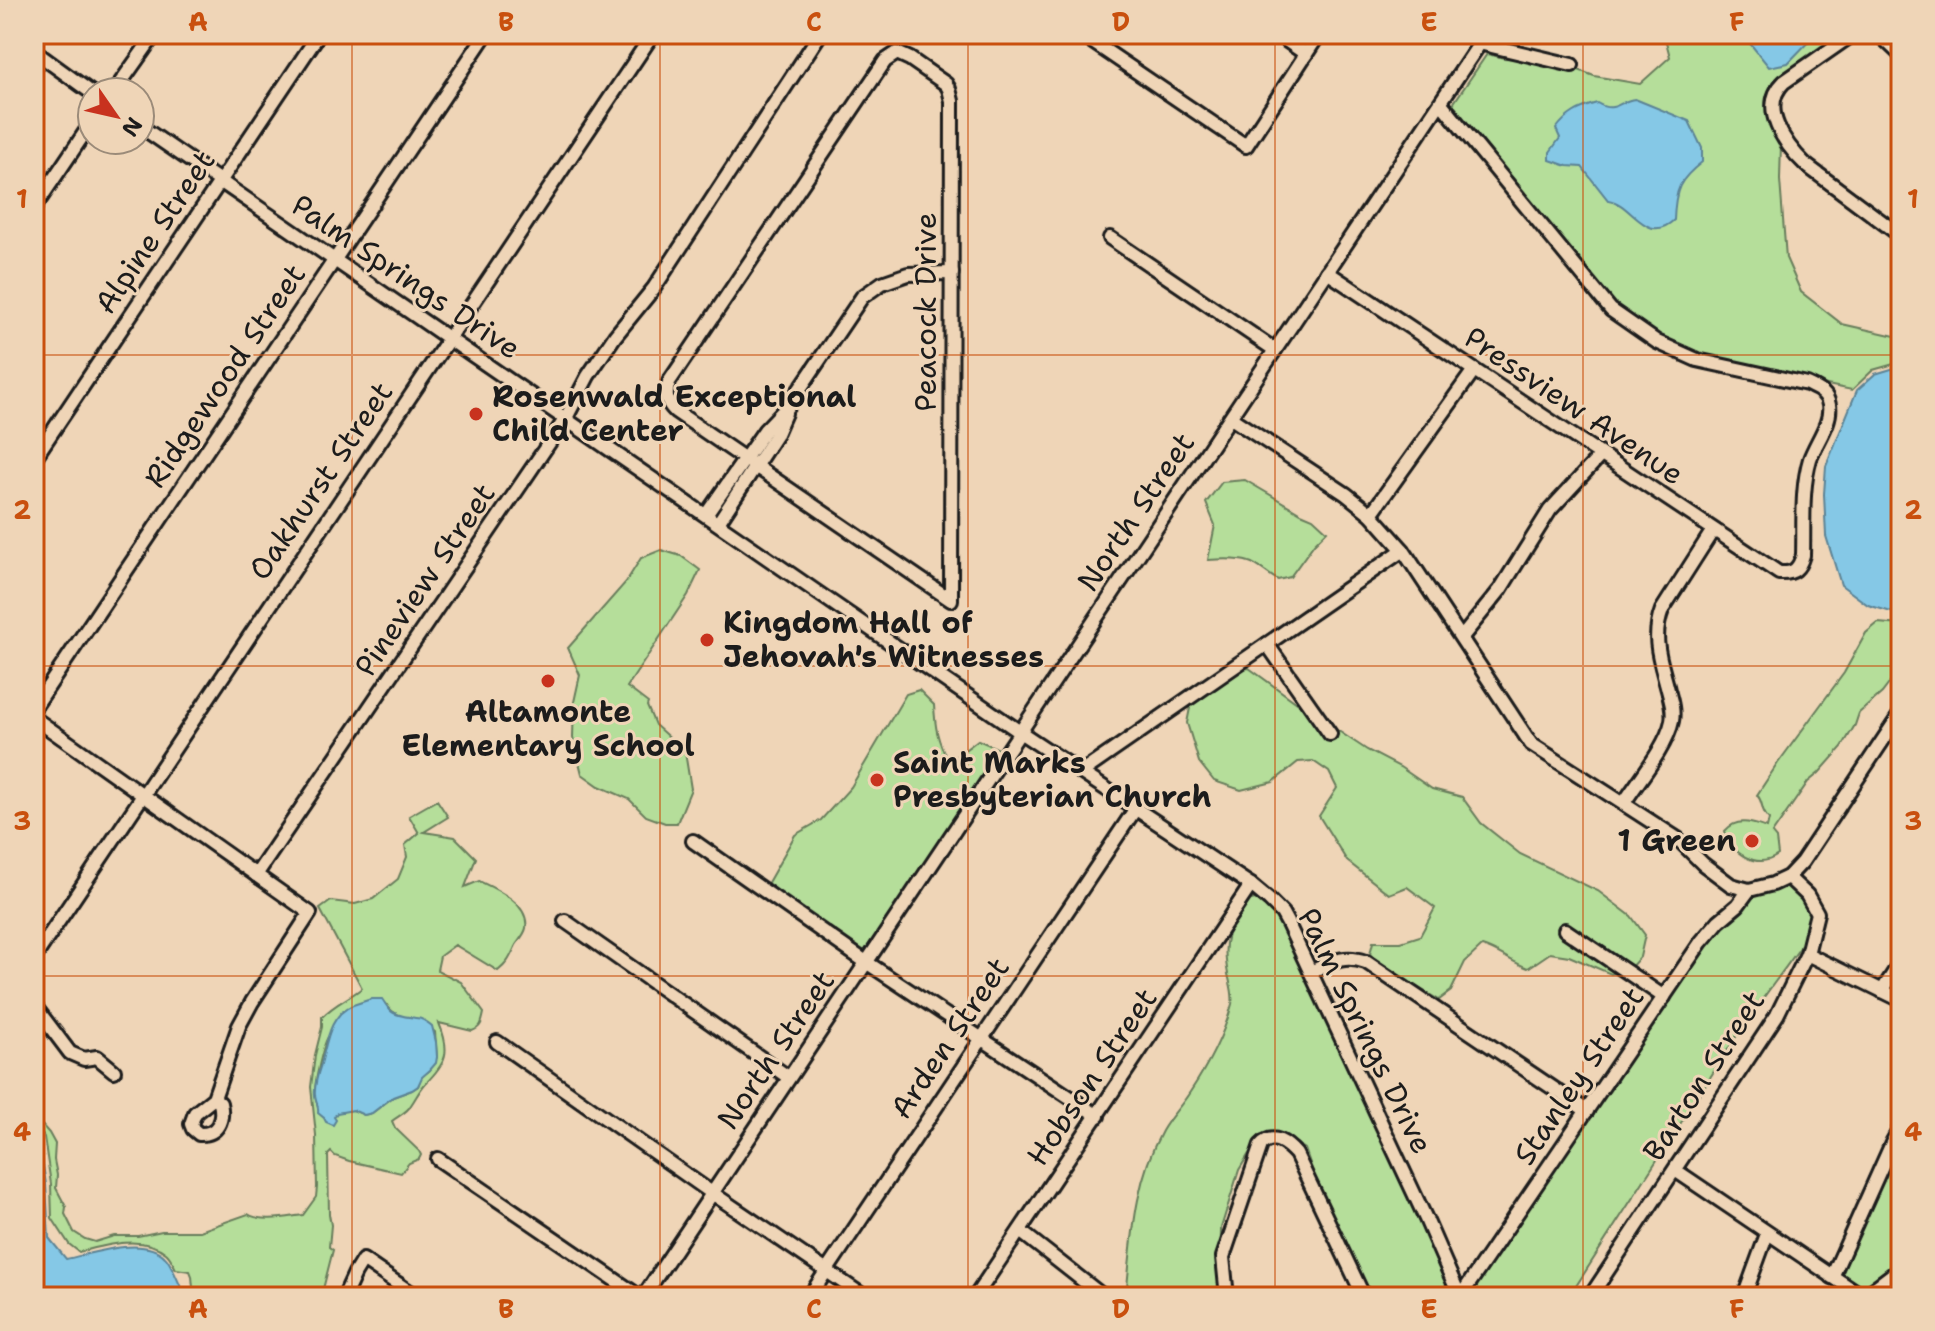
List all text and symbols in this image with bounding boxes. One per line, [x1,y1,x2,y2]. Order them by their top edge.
text: A [188,4,208,39]
text: B [498,4,514,39]
text: C [806,4,822,39]
text: D [1112,4,1130,39]
text: E [1420,4,1438,39]
text: F [1729,4,1745,39]
north arrow [76,76,156,156]
text: N [115,112,149,142]
street label: Alpine Street [85,142,224,322]
text: 1 [16,181,28,216]
text: 1 [1907,181,1919,216]
street label: Palm Springs Drive [284,185,529,369]
street label: Peacock Drive [905,212,946,412]
street label: Ridgewood Street [134,256,315,496]
street label: Pressview Avenue [1456,317,1692,494]
street label: Oakhurst Street [239,374,402,588]
place label: Rosenwald Exceptional Child Center [492,376,857,451]
marker: Rosenwald Exceptional Child Center [467,405,485,423]
street label: North Street [1067,424,1204,599]
street label: Pineview Street [345,475,504,684]
text: 2 [13,492,31,527]
text: 2 [1904,492,1922,527]
place label: Kingdom Hall of Jehovah's Witnesses [723,602,1044,677]
marker: Kingdom Hall of Jehovah's Witnesses [698,631,716,649]
marker: Altamonte Elementary School [539,672,557,690]
place label: Altamonte Elementary School [401,691,695,766]
place label: Saint Marks Presbyterian Church [893,742,1212,817]
marker: Saint Marks Presbyterian Church [868,771,886,789]
text: 3 [13,803,31,838]
text: 3 [1904,803,1922,838]
place label: 1 Green [1617,820,1736,861]
marker: 1 Green [1743,832,1761,850]
street label: Palm Springs Drive [1288,901,1443,1160]
street label: Arden Street [880,949,1019,1127]
street label: North Street [707,962,844,1137]
street label: Stanley Street [1504,978,1653,1173]
street label: Hobson Street [1017,980,1166,1174]
street label: Barton Street [1633,982,1774,1169]
text: 4 [13,1114,31,1149]
text: 4 [1904,1114,1922,1149]
text: A [188,1291,208,1326]
text: B [498,1291,514,1326]
text: C [806,1291,822,1326]
text: D [1112,1291,1130,1326]
text: E [1420,1291,1438,1326]
text: F [1729,1291,1745,1326]

